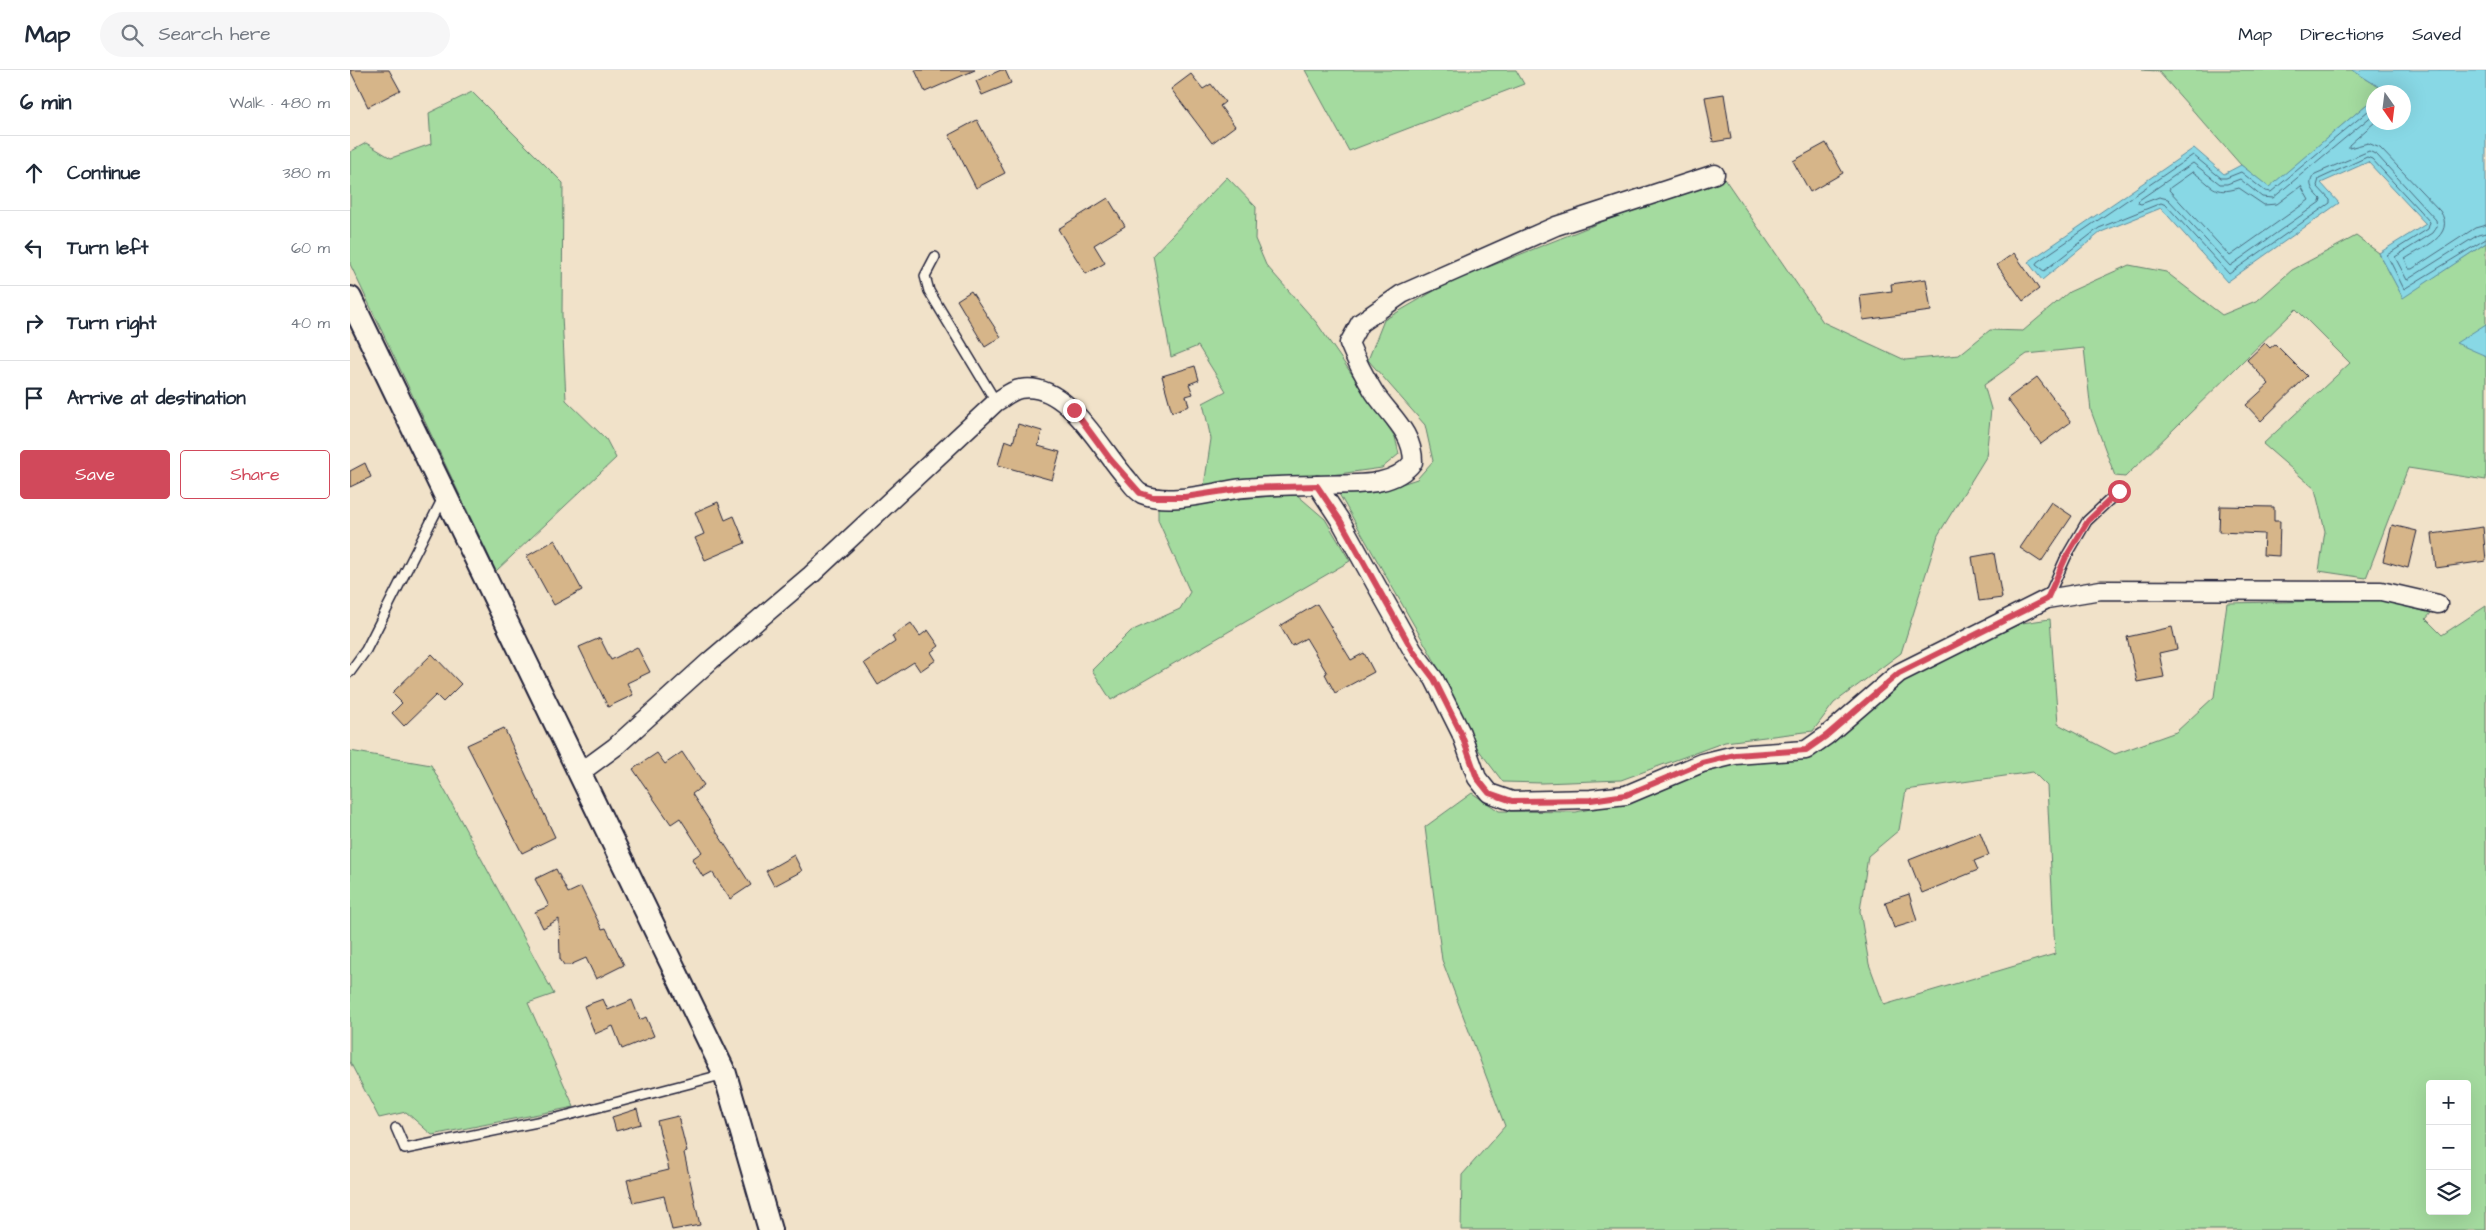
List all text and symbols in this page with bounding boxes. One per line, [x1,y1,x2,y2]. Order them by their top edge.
search box [100,12,450,57]
text: Map [25,18,70,52]
icon: search [118,21,146,49]
text: Search here [158,21,271,48]
text: Map [2238,22,2272,47]
text: Directions [2300,22,2384,47]
text: Saved [2412,22,2461,47]
north arrow [2366,85,2411,130]
text: 6 min [20,88,72,117]
text: Walk · 480 m [229,92,330,114]
icon: ahead [20,159,48,187]
text: Continue [67,160,141,187]
text: 380 m [283,162,330,184]
icon: left [20,234,48,262]
text: Turn left [67,235,148,262]
text: 60 m [291,237,330,259]
icon: right [20,309,48,337]
text: Turn right [67,310,156,337]
text: 40 m [290,312,330,334]
icon: arrive [20,384,48,412]
text: Arrive at destination [67,385,246,412]
route end [1063,399,1086,422]
button: Save [20,450,170,499]
button: Share [180,450,330,499]
route start [2108,480,2131,503]
map controls [2426,1080,2471,1215]
button: + [2426,1080,2471,1125]
button: − [2426,1125,2471,1170]
button: layers [2426,1170,2471,1215]

